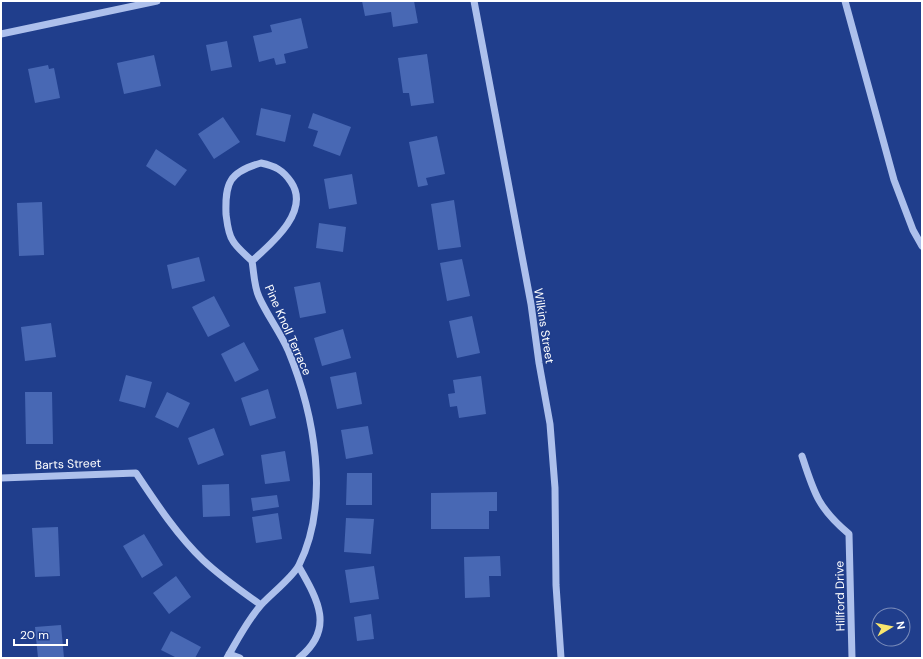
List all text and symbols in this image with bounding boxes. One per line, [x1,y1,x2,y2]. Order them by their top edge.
street label: Pine Knoll Terrace [261,282,315,378]
street label: Wilkins Street [530,287,558,365]
street label: Barts Street [35,455,102,473]
street label: Hillford Drive [831,560,849,631]
north arrow [871,607,911,647]
text: N [893,620,908,630]
scale bar [14,621,67,647]
text: 20 m [20,627,49,643]

